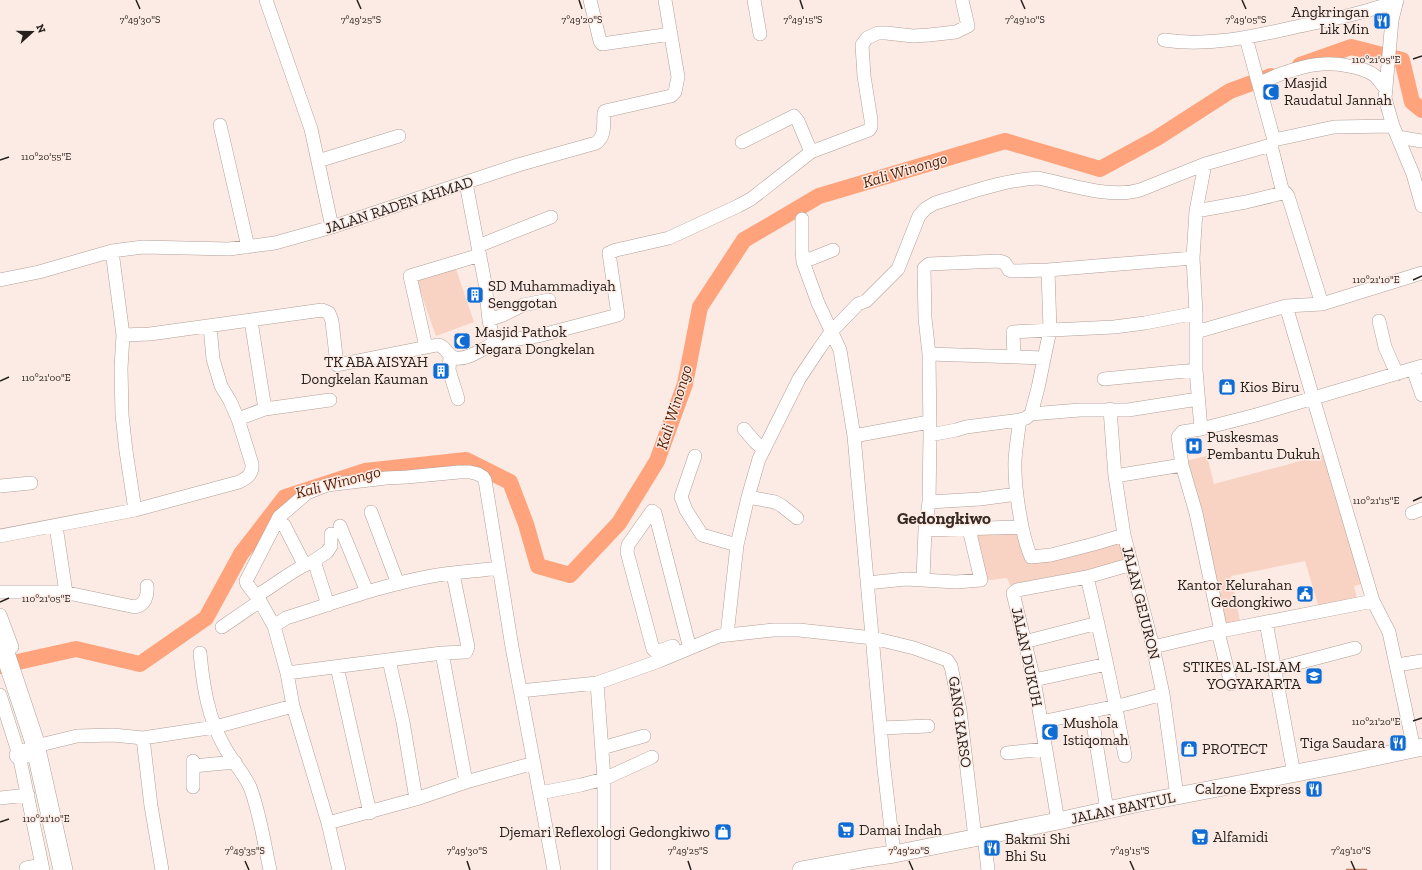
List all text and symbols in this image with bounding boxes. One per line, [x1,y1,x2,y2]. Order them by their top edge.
place label: Angkringan Lik Min [1292,3,1369,38]
restaurant icon: Angkringan Lik Min [1372,11,1392,31]
north arrow [12,12,52,52]
text: 7°49'30"S [120,14,160,26]
text: 7°49'25"S [341,14,381,26]
text: 7°49'20"S [562,14,602,26]
text: 7°49'15"S [784,14,822,26]
text: 7°49'10"S [1005,14,1045,26]
text: 7°49'05"S [1226,14,1266,26]
text: N [33,22,49,35]
text: 110°21'05"E [1352,54,1400,66]
place label: Masjid Raudatul Jannah [1284,74,1393,109]
mosque icon: Masjid Raudatul Jannah [1261,82,1281,102]
water label: Kali Winongo [860,148,950,192]
text: 110°20'55"E [21,151,71,163]
street label: JALAN RADEN AHMAD [322,172,476,238]
text: 110°21'10"E [1352,274,1400,286]
place label: SD Muhammadiyah Senggotan [488,277,616,312]
building icon: SD Muhammadiyah Senggotan [465,285,485,305]
place label: Masjid Pathok Negara Dongkelan [475,323,595,358]
mosque icon: Masjid Pathok Negara Dongkelan [452,331,472,351]
place label: TK ABA AISYAH Dongkelan Kauman [301,353,428,388]
building icon: TK ABA AISYAH Dongkelan Kauman [431,361,451,381]
water label: Kali Winongo [652,362,696,452]
text: 110°21'00"E [21,372,71,384]
shop icon: Kios Biru [1217,377,1237,397]
place label: Kios Biru [1240,378,1300,396]
place label: Puskesmas Pembantu Dukuh [1207,428,1321,463]
hospital icon: Puskesmas Pembantu Dukuh [1184,436,1204,456]
water label: Kali Winongo [293,462,383,502]
text: 110°21'15"E [1353,495,1399,507]
district label: Gedongkiwo [897,508,991,528]
street label: JALAN GEJURON [1118,544,1164,662]
place label: Kantor Kelurahan Gedongkiwo [1177,576,1292,611]
public building icon: Kantor Kelurahan Gedongkiwo [1295,584,1315,604]
text: 110°21'05"E [22,593,70,605]
street label: JALAN DUKUH [1008,606,1046,708]
place label: STIKES AL-ISLAM YOGYAKARTA [1183,658,1301,693]
school or university icon: STIKES AL-ISLAM YOGYAKARTA [1304,666,1324,686]
street label: GANG KARSO [945,675,975,769]
place label: Mushola Istiqomah [1063,714,1129,749]
text: 110°21'20"E [1352,716,1400,728]
mosque icon: Mushola Istiqomah [1040,722,1060,742]
restaurant icon: Tiga Saudara [1388,733,1408,753]
place label: Tiga Saudara [1300,734,1385,752]
shop icon: PROTECT [1179,739,1199,759]
place label: PROTECT [1202,740,1268,758]
restaurant icon: Calzone Express [1304,779,1324,799]
place label: Calzone Express [1195,780,1301,798]
street label: JALAN BANTUL [1069,788,1177,828]
text: 110°21'10"E [22,813,70,825]
supermarket icon: Damai Indah [836,820,856,840]
place label: Damai Indah [859,821,942,839]
shop icon: Djemari Reflexologi Gedongkiwo [713,822,733,842]
place label: Djemari Reflexologi Gedongkiwo [499,823,710,841]
supermarket icon: Alfamidi [1190,827,1210,847]
place label: Alfamidi [1213,828,1268,846]
place label: Bakmi Shi Bhi Su [1005,830,1070,865]
restaurant icon: Bakmi Shi Bhi Su [982,838,1002,858]
text: 7°49'35"S [225,845,265,857]
text: 7°49'30"S [447,845,487,857]
text: 7°49'25"S [668,845,708,857]
text: 7°49'20"S [889,845,929,857]
text: 7°49'15"S [1111,845,1149,857]
text: 7°49'10"S [1331,845,1371,857]

